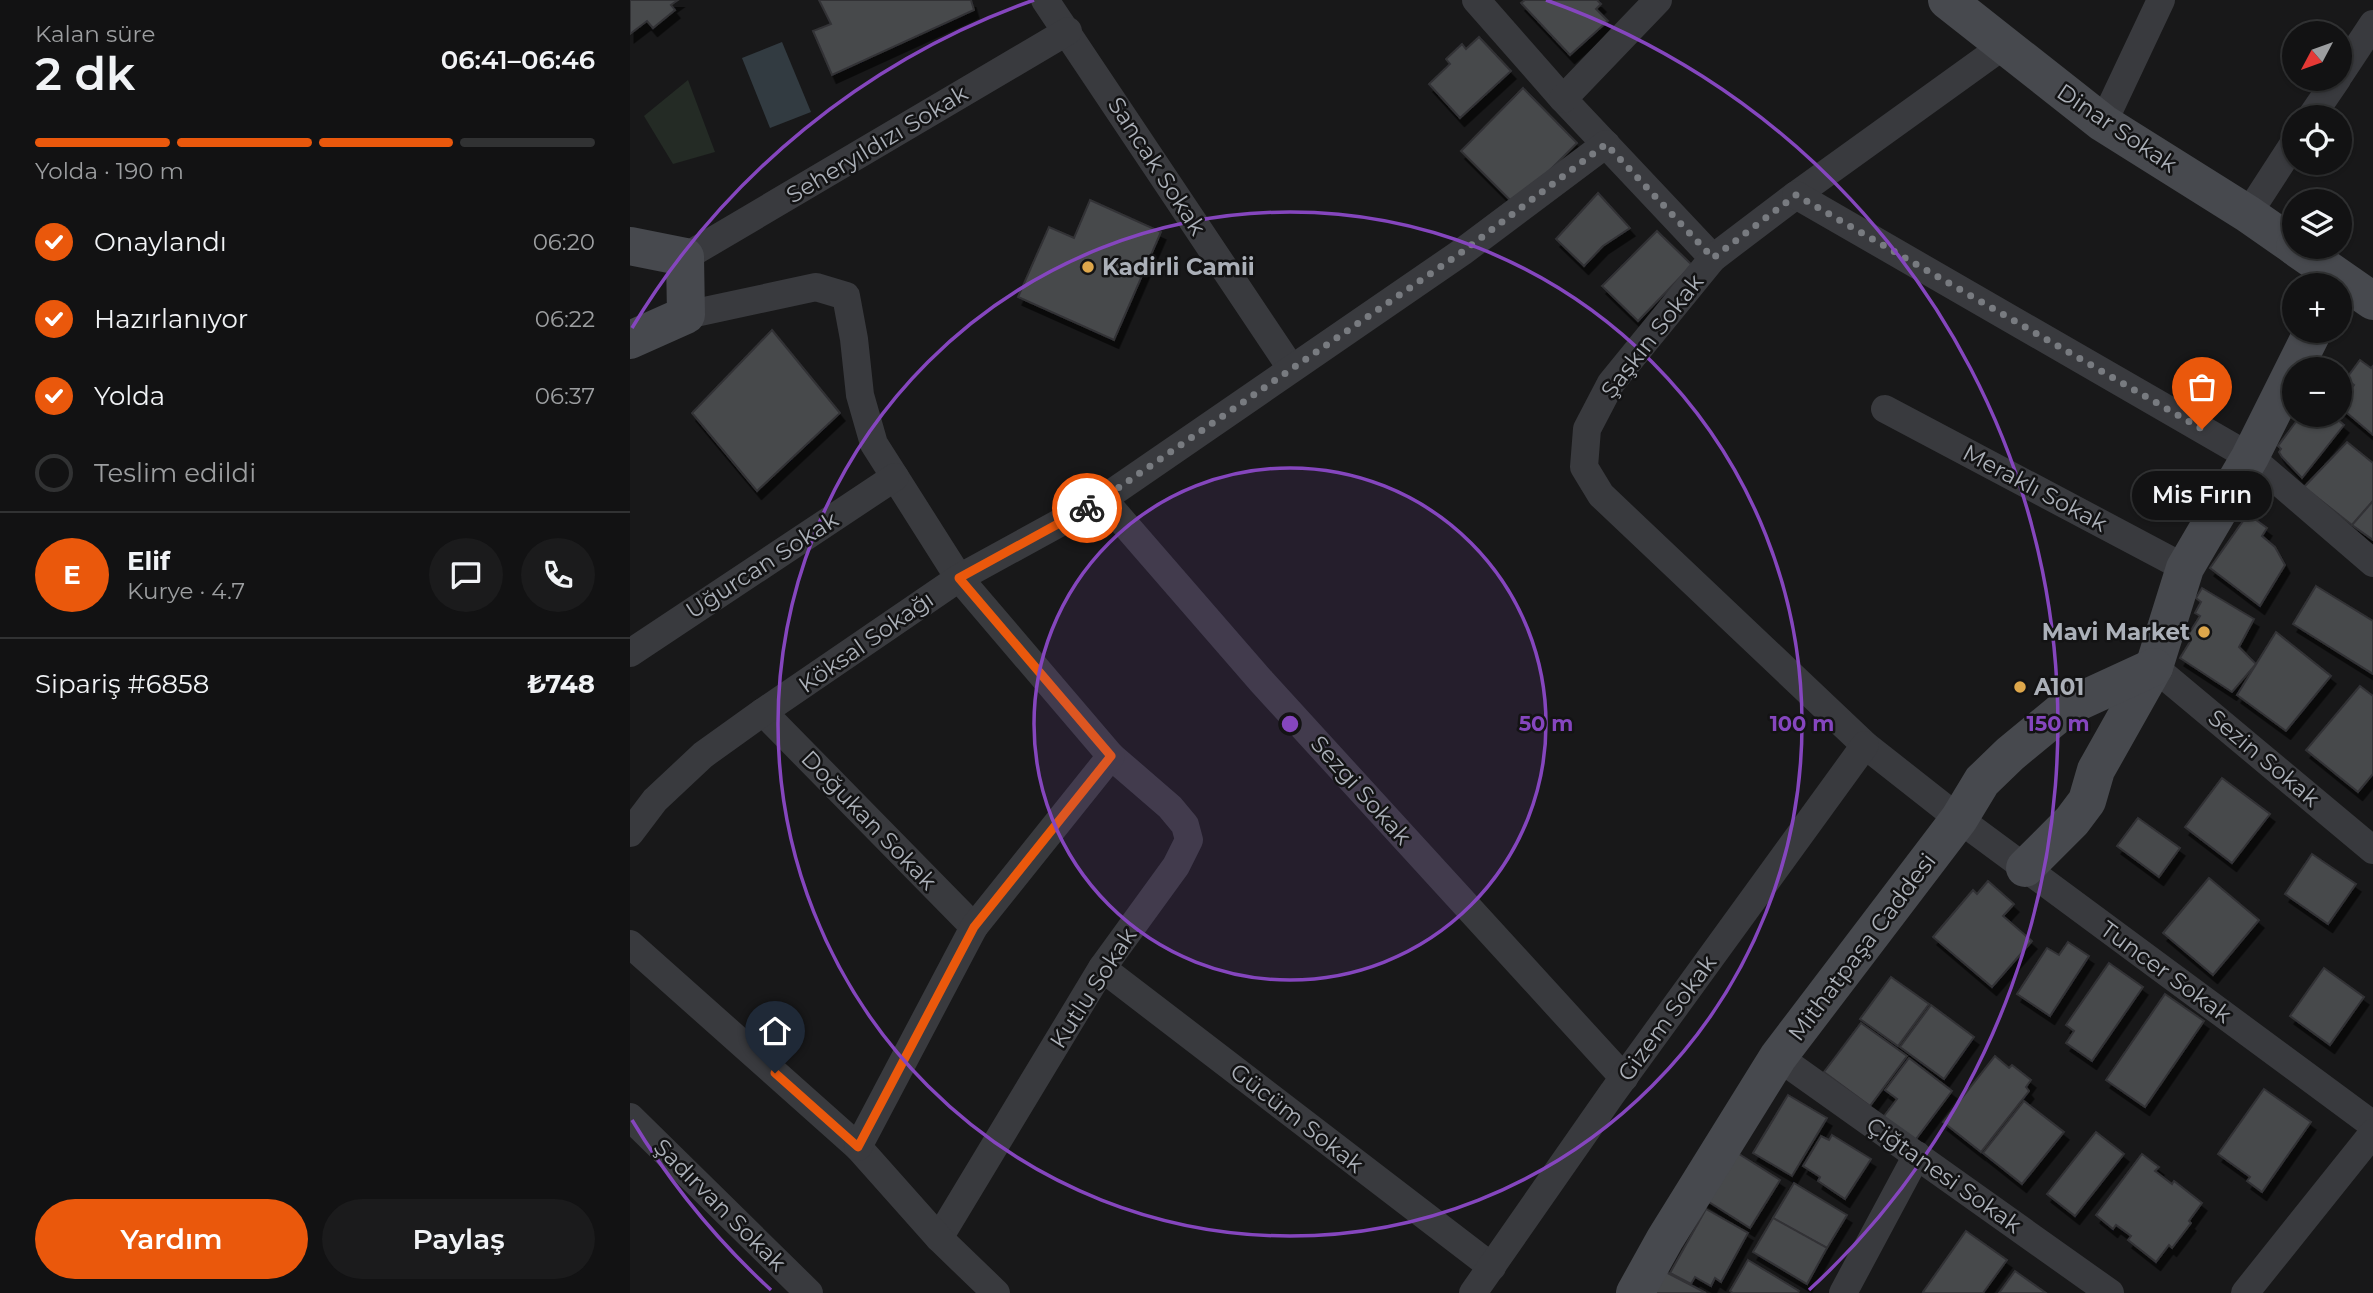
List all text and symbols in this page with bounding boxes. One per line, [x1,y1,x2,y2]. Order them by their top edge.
text: Kalan süre [35,20,155,48]
north arrow [2282,21,2352,91]
map controls [2282,21,2352,427]
text: 06:41–06:46 [441,44,595,76]
text: 2 dk [35,45,135,102]
street label: Dinar Sokak [2052,78,2183,179]
street label: Seheryıldızı Sokak [781,79,973,209]
street label: Sancak Sokak [1102,92,1212,240]
button: locate [2282,105,2352,175]
text: Yolda · 190 m [35,157,184,185]
button: layers [2282,189,2352,259]
icon: check [35,223,73,261]
text: Onaylandı [94,226,227,258]
text: 06:20 [533,228,595,256]
place label: Kadirli Camii [1102,253,1255,281]
marker: Kadirli Camii [1080,259,1096,275]
street label: Şaşkın Sokak [1595,268,1709,404]
button: + [2282,273,2352,343]
icon: check [35,300,73,338]
text: Hazırlanıyor [94,303,248,335]
text: 06:22 [535,305,595,333]
pin [2172,357,2232,429]
button: − [2282,357,2352,427]
icon: bag [2183,368,2221,406]
icon: check [35,377,73,415]
text: Yolda [94,380,165,412]
text: 06:37 [535,382,595,410]
street label: Meraklı Sokak [1958,438,2112,538]
text: Teslim edildi [94,457,256,489]
callout: Mis Fırın [2132,471,2272,520]
courier [1052,473,1122,543]
text: Mis Fırın [2152,481,2252,509]
icon: bike [1068,489,1106,527]
street label: Uğurcan Sokak [681,505,844,625]
button: chat [429,538,503,612]
button: phone [521,538,595,612]
text: Elif [127,545,170,577]
text: E [63,559,81,591]
text: Kurye · 4.7 [127,577,245,605]
street label: Köksal Sokağı [793,585,939,699]
place label: Mavi Market [2042,618,2190,646]
marker: Mavi Market [2196,624,2212,640]
text: Sipariş #6858 [35,668,209,700]
text: ₺748 [527,668,595,700]
place label: A101 [2033,673,2084,701]
marker: A101 [2012,679,2028,695]
street label: Sezin Sokak [2203,703,2326,813]
text: 50 m [1519,711,1573,736]
text: 100 m [1770,711,1834,736]
text: 150 m [2027,711,2089,736]
centre of rings [1278,712,1302,736]
street label: Sezgi Sokak [1305,730,1417,850]
street label: Doğukan Sokak [795,745,943,896]
street label: Mithatpaşa Caddesi [1782,848,1942,1046]
street label: Tuncer Sokak [2095,915,2237,1029]
street label: Kutlu Sokak [1044,922,1142,1053]
street label: Gizem Sokak [1612,949,1722,1087]
pin [745,1001,805,1073]
icon: home [756,1012,794,1050]
street label: Gücüm Sokak [1225,1057,1369,1179]
street label: Çiğtanesi Sokak [1861,1111,2027,1239]
street label: Şadırvan Sokak [648,1133,792,1277]
button: Yardım [35,1199,308,1279]
button: Paylaş [322,1199,595,1279]

